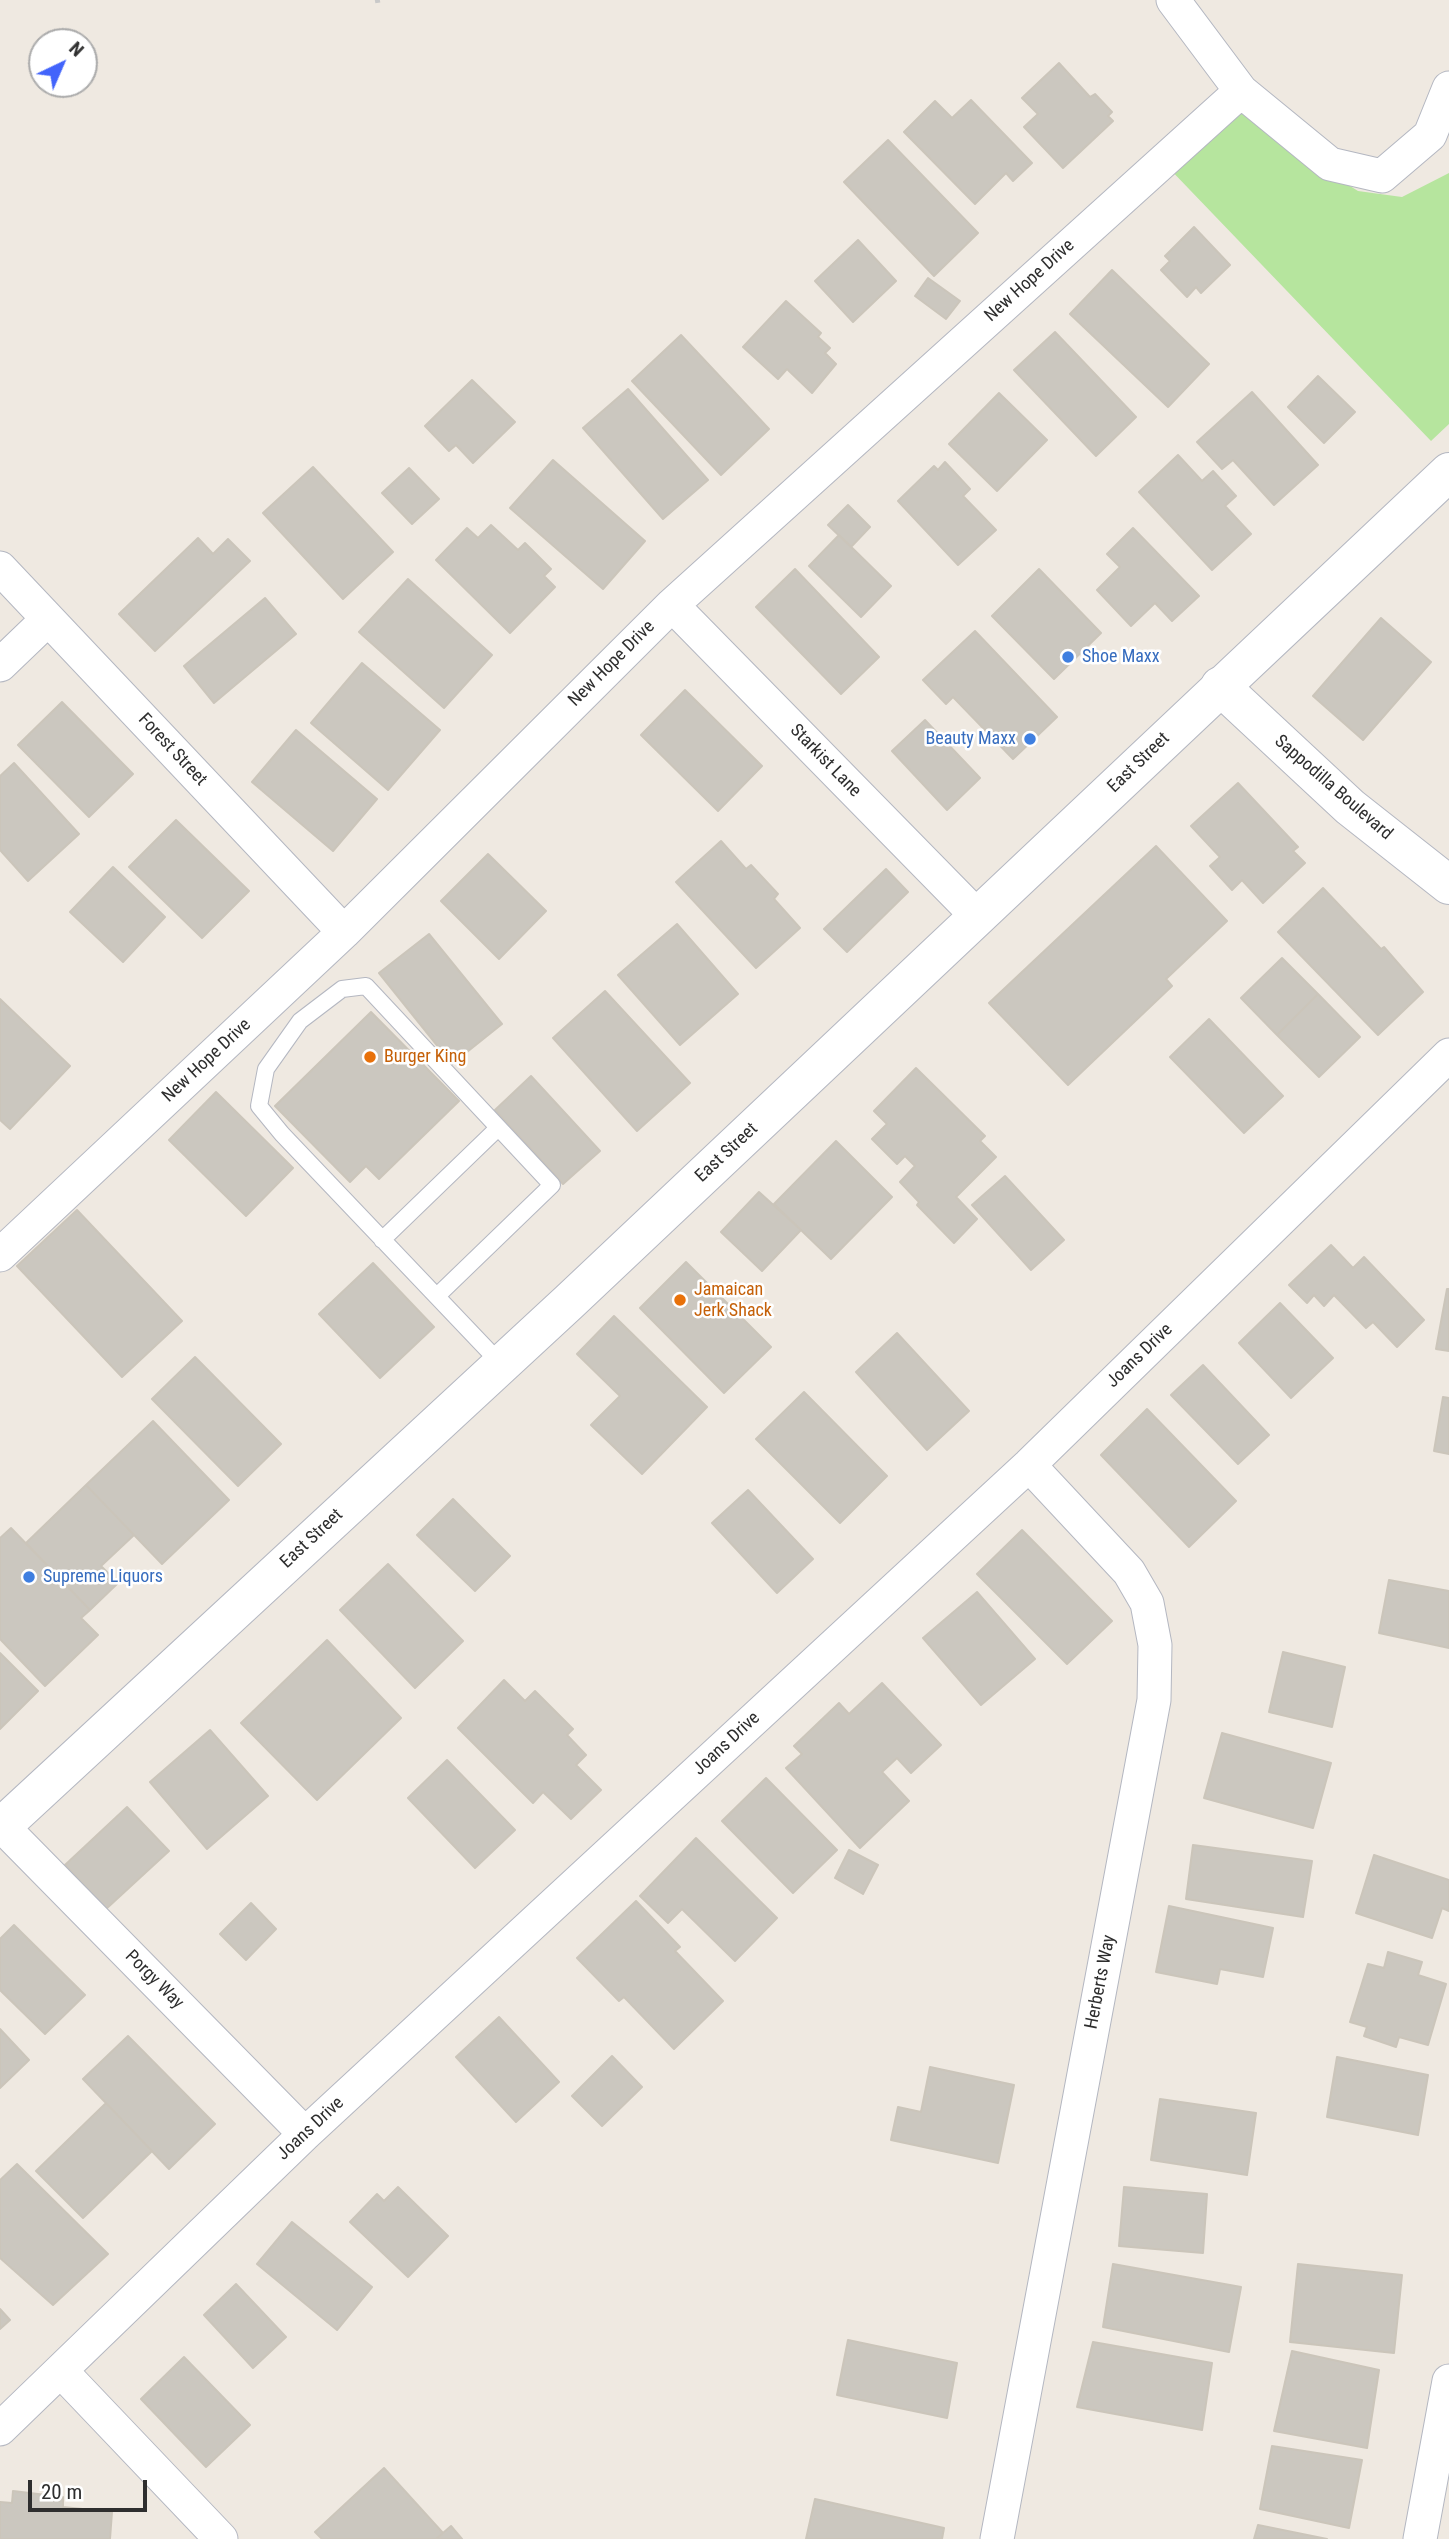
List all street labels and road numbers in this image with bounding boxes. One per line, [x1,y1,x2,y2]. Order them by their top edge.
street label: New Hope Drive [981,235,1079,327]
street label: New Hope Drive [564,616,660,712]
street label: Forest Street [133,709,211,791]
street label: Starkist Lane [785,720,865,802]
street label: East Street [1104,728,1174,798]
street label: Sappodilla Boulevard [1270,731,1396,845]
street label: New Hope Drive [158,1015,256,1107]
street label: East Street [691,1119,763,1187]
street label: Joans Drive [1103,1319,1177,1393]
street label: East Street [276,1505,348,1573]
street label: Joans Drive [689,1708,765,1780]
street label: Herberts Way [1081,1933,1121,2031]
street label: Porgy Way [120,1946,188,2014]
street label: Joans Drive [273,2093,349,2165]

